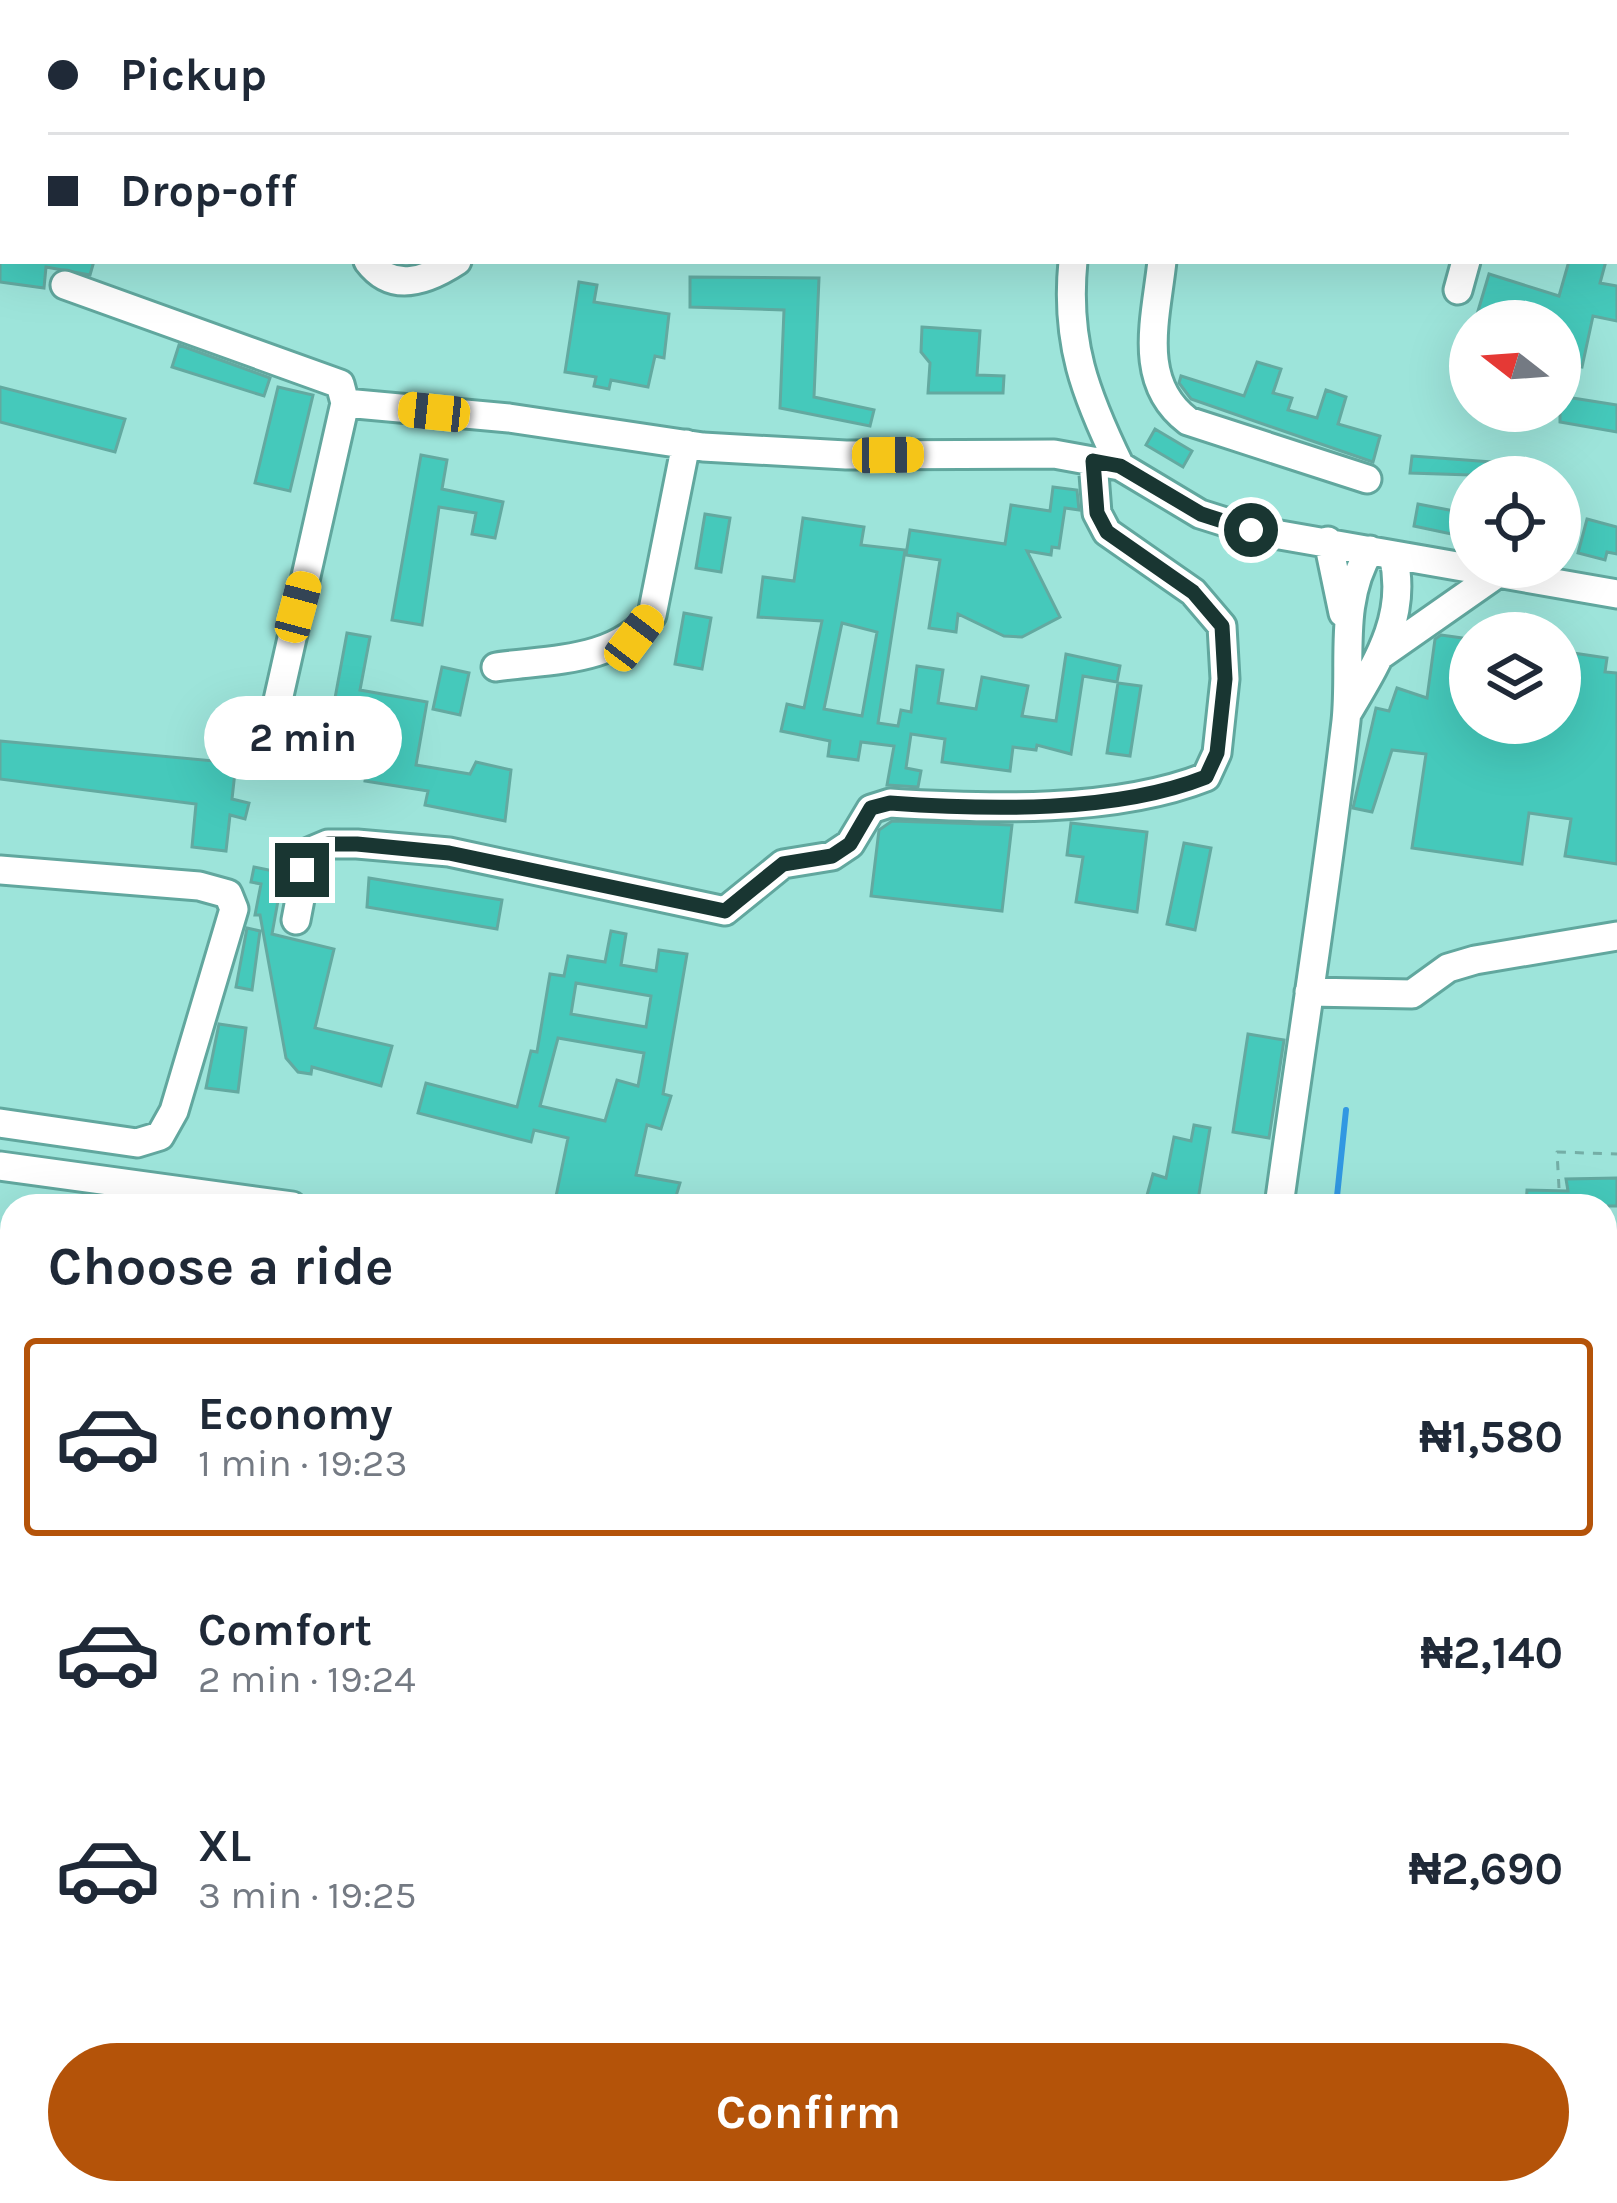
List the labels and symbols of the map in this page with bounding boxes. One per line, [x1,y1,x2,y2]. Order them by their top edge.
north arrow [1449,300,1581,432]
car [396,390,472,434]
car [852,436,924,474]
route start [1224,503,1278,557]
car [271,568,325,646]
car [598,598,670,678]
callout: 2 min [203,696,401,780]
route end [275,843,329,897]

